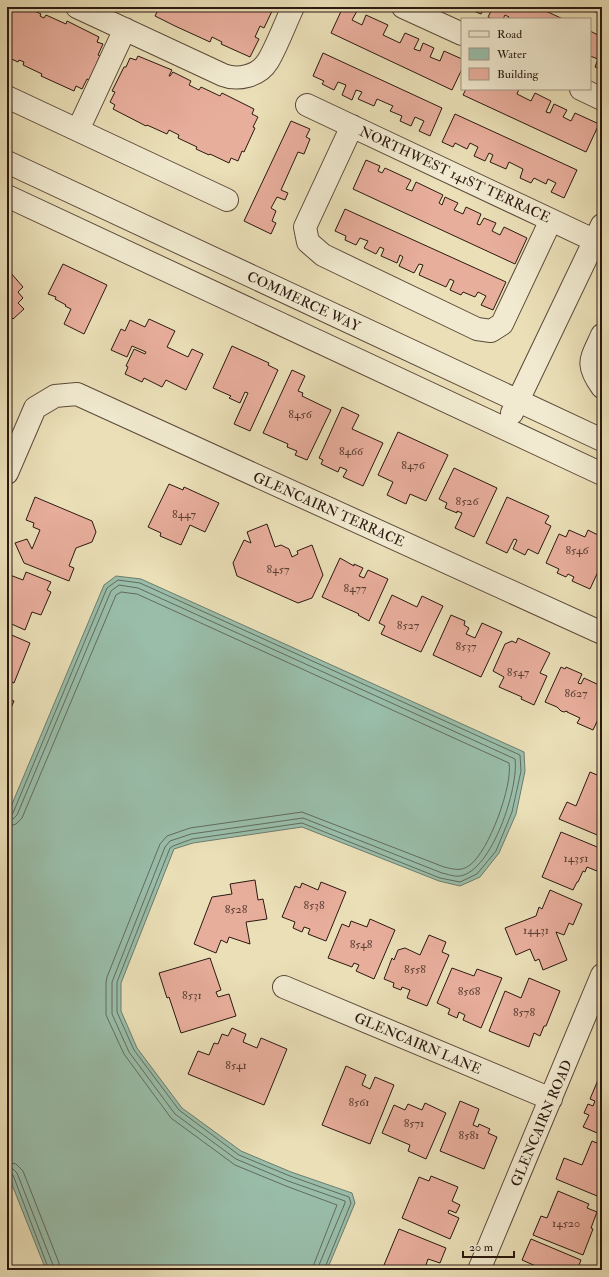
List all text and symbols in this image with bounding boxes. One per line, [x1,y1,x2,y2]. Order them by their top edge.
legend [461,18,591,90]
text: Road [497,27,522,42]
text: Water [496,47,527,62]
text: Building [497,67,540,82]
street label: NORTHWEST 141ST TERRACE [357,123,553,226]
street label: COMMERCE WAY [244,268,364,335]
house number: 8456 [288,407,313,422]
house number: 8466 [339,444,364,459]
house number: 8476 [401,458,426,473]
street label: GLENCAIRN TERRACE [250,468,407,551]
house number: 8526 [456,494,479,509]
house number: 8447 [172,507,196,522]
house number: 8546 [565,543,590,558]
house number: 8457 [267,562,290,577]
house number: 8477 [344,581,367,596]
house number: 8527 [397,618,420,633]
house number: 8537 [455,639,477,654]
house number: 8547 [507,665,530,680]
house number: 8627 [564,686,588,701]
house number: 14351 [564,851,588,866]
house number: 8538 [303,898,325,913]
house number: 8528 [225,902,248,917]
house number: 14431 [523,923,549,938]
house number: 8548 [350,937,373,952]
house number: 8558 [404,962,426,977]
house number: 8568 [458,984,481,999]
house number: 8531 [182,988,202,1003]
house number: 8578 [513,1005,535,1020]
street label: GLENCAIRN LANE [352,1009,484,1078]
street label: GLENCAIRN ROAD [507,1057,576,1189]
house number: 8541 [225,1058,247,1073]
house number: 8561 [348,1095,370,1110]
house number: 8571 [404,1116,424,1131]
house number: 8581 [459,1128,479,1143]
house number: 14520 [552,1216,580,1231]
scale bar [463,1233,514,1259]
text: 20 m [469,1240,494,1255]

